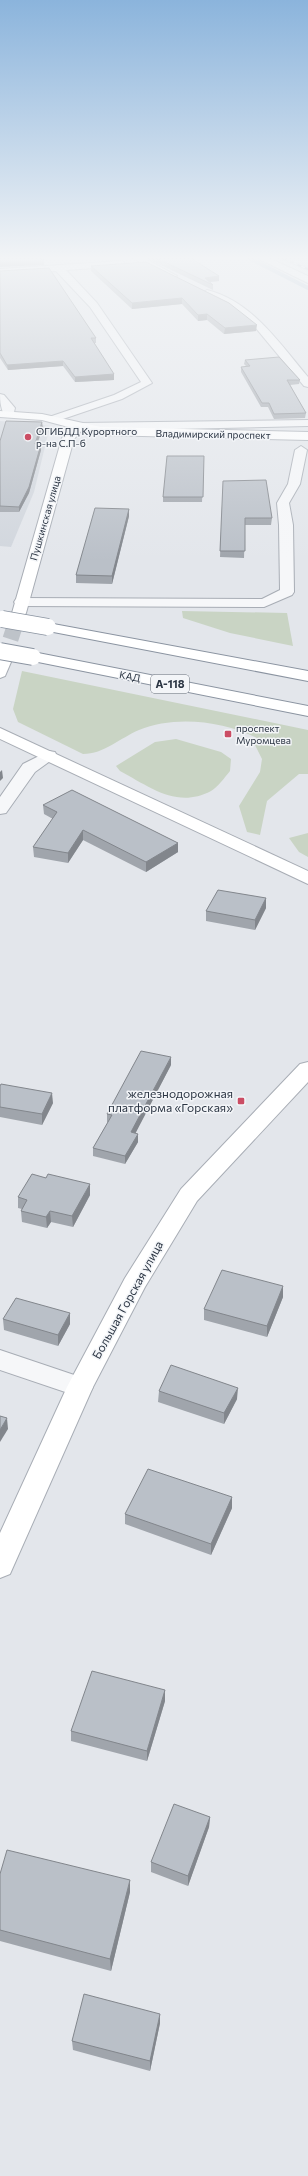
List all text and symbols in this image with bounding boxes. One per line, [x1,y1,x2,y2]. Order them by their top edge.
place label: ОГИБДД Курортного р-на С.П-б [36,425,137,449]
street label: Владимирский проспект [155,427,271,441]
marker: ОГИБДД Курортного р-на С.П-б [23,432,33,442]
street label: Пушкинская улица [27,474,63,562]
street label: КАД [118,668,142,684]
road number: А-118 [151,675,189,693]
place label: проспект Муромцева [236,722,291,746]
marker: проспект Муромцева [223,729,233,739]
place label: железнодорожная платформа «Горская» [108,1086,233,1114]
marker: железнодорожная платформа «Горская» [236,1096,246,1106]
street label: Большая Горская улица [89,1238,165,1361]

